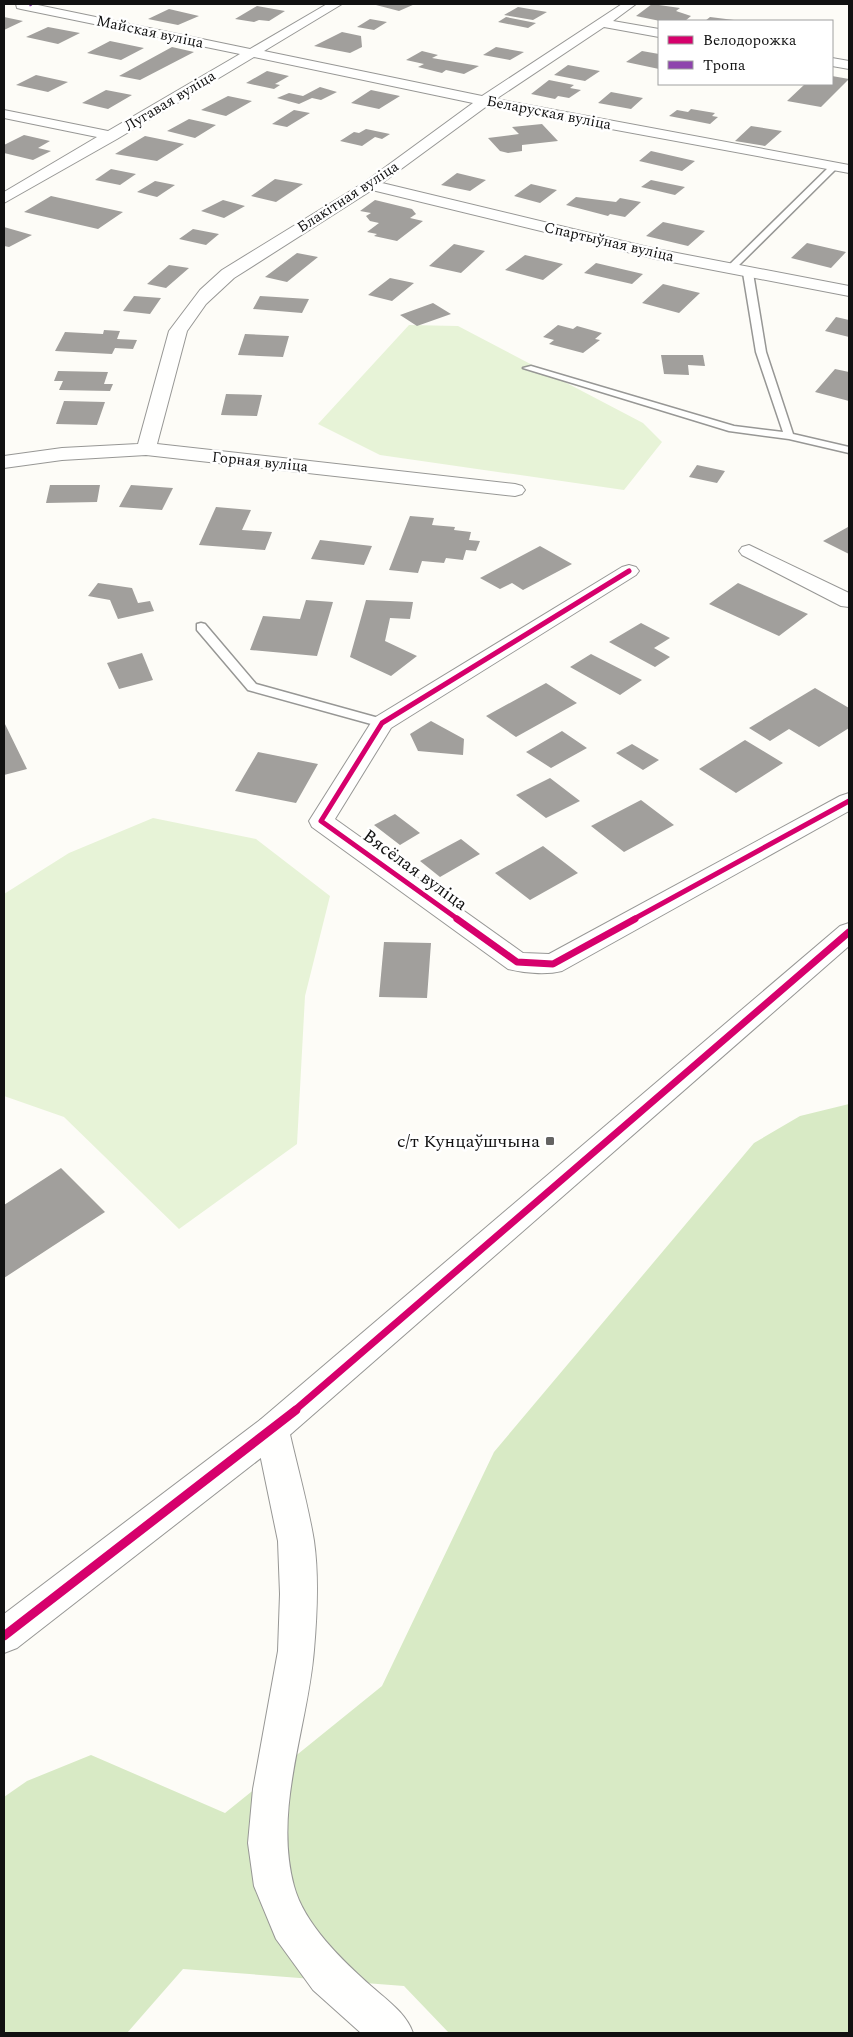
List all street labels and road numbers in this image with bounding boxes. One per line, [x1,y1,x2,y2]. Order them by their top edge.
street label: Майская вуліца [94,9,206,55]
street label: Лугавая вуліца [120,64,221,137]
street label: Беларуская вуліца [485,90,614,136]
street label: Блакітная вуліца [293,155,404,239]
street label: Спартыўная вуліца [542,216,677,268]
street label: Горная вуліца [211,446,310,479]
street label: Вясёлая вуліца [357,823,473,917]

